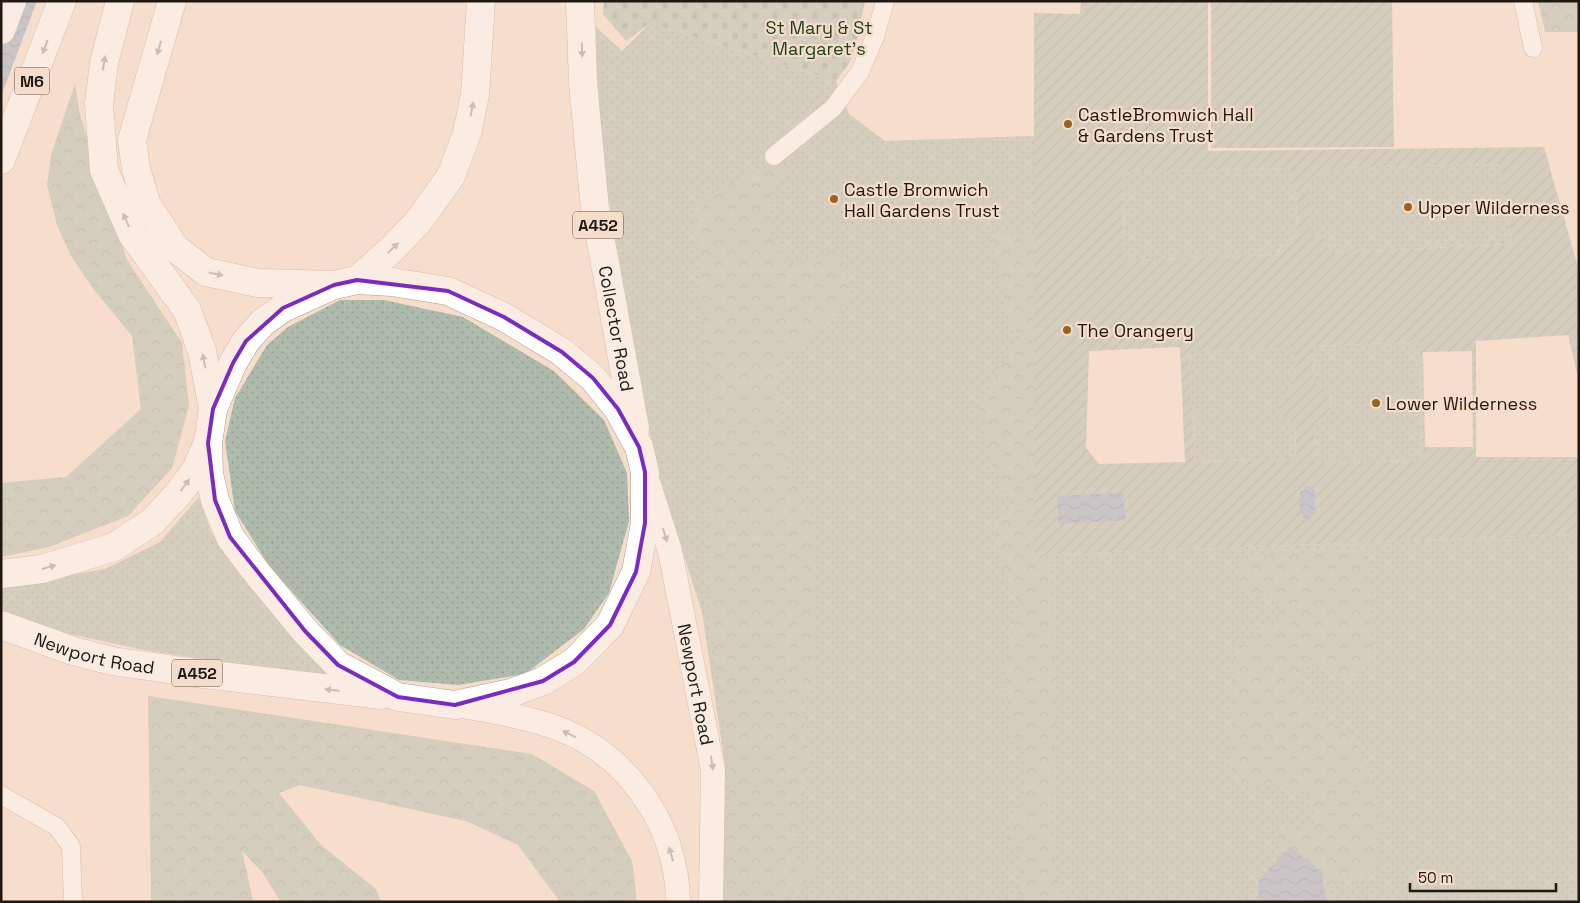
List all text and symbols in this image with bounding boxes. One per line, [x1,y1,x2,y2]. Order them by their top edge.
park label: St Mary & St Margaret's [765,16,873,60]
one-way arrow [41,40,49,55]
one-way arrow [154,41,162,56]
one-way arrow [578,42,586,58]
one-way arrow [101,54,109,70]
road number: M6 [15,68,50,94]
one-way arrow [468,102,476,117]
place label: CastleBromwich Hall & Gardens Trust [1078,103,1254,147]
marker: CastleBromwich Hall & Gardens Trust [1062,118,1074,130]
place label: Castle Bromwich Hall Gardens Trust [844,178,1000,222]
marker: Castle Bromwich Hall Gardens Trust [828,193,840,205]
place label: Upper Wilderness [1418,196,1569,219]
marker: Upper Wilderness [1402,201,1414,213]
road number: A452 [573,212,623,238]
one-way arrow [121,213,129,227]
one-way arrow [387,242,399,254]
street label: Collector Road [594,264,640,393]
one-way arrow [208,270,223,278]
place label: The Orangery [1077,319,1194,342]
marker: The Orangery [1061,324,1073,336]
one-way arrow [199,352,207,368]
place label: Lower Wilderness [1386,392,1537,415]
marker: Lower Wilderness [1370,397,1382,409]
one-way arrow [179,479,190,492]
one-way arrow [661,528,669,543]
one-way arrow [42,563,57,571]
street label: Newport Road [673,621,719,747]
street label: Newport Road [31,626,156,678]
road number: A452 [172,660,222,686]
one-way arrow [324,686,340,694]
one-way arrow [562,730,576,738]
one-way arrow [708,755,716,771]
one-way arrow [666,846,674,861]
scale bar [1410,860,1556,892]
text: 50 m [1418,868,1453,887]

